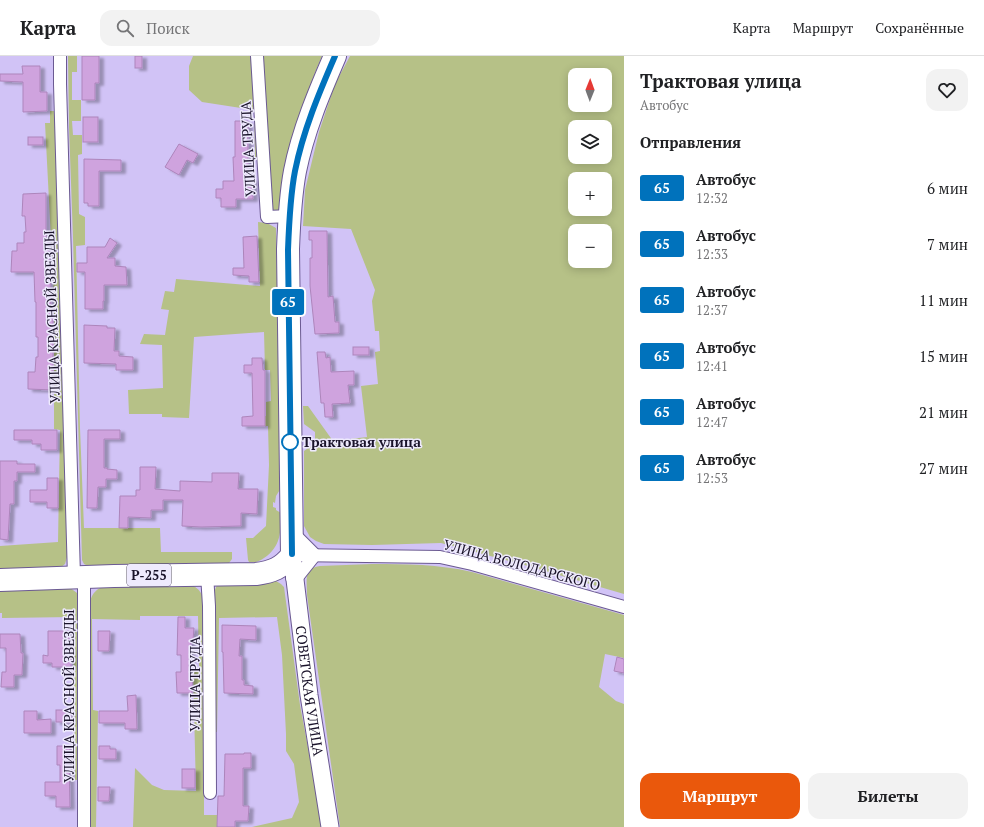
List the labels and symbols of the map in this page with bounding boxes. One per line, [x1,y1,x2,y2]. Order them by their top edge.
north arrow [568,68,612,112]
street label: УЛИЦА ТРУДА [235,100,259,197]
street label: УЛИЦА КРАСНОЙ ЗВЕЗДЫ [39,230,64,404]
line badge: 65 [270,289,306,315]
place label: Трактовая улица [302,432,421,451]
marker: Трактовая улица [281,433,299,451]
street label: УЛИЦА ВОЛОДАРСКОГО [442,534,603,595]
road number: Р-255 [127,564,171,586]
street label: УЛИЦА КРАСНОЙ ЗВЕЗДЫ [59,609,78,783]
street label: СОВЕТСКАЯ УЛИЦА [292,624,329,758]
street label: УЛИЦА ТРУДА [185,636,204,732]

